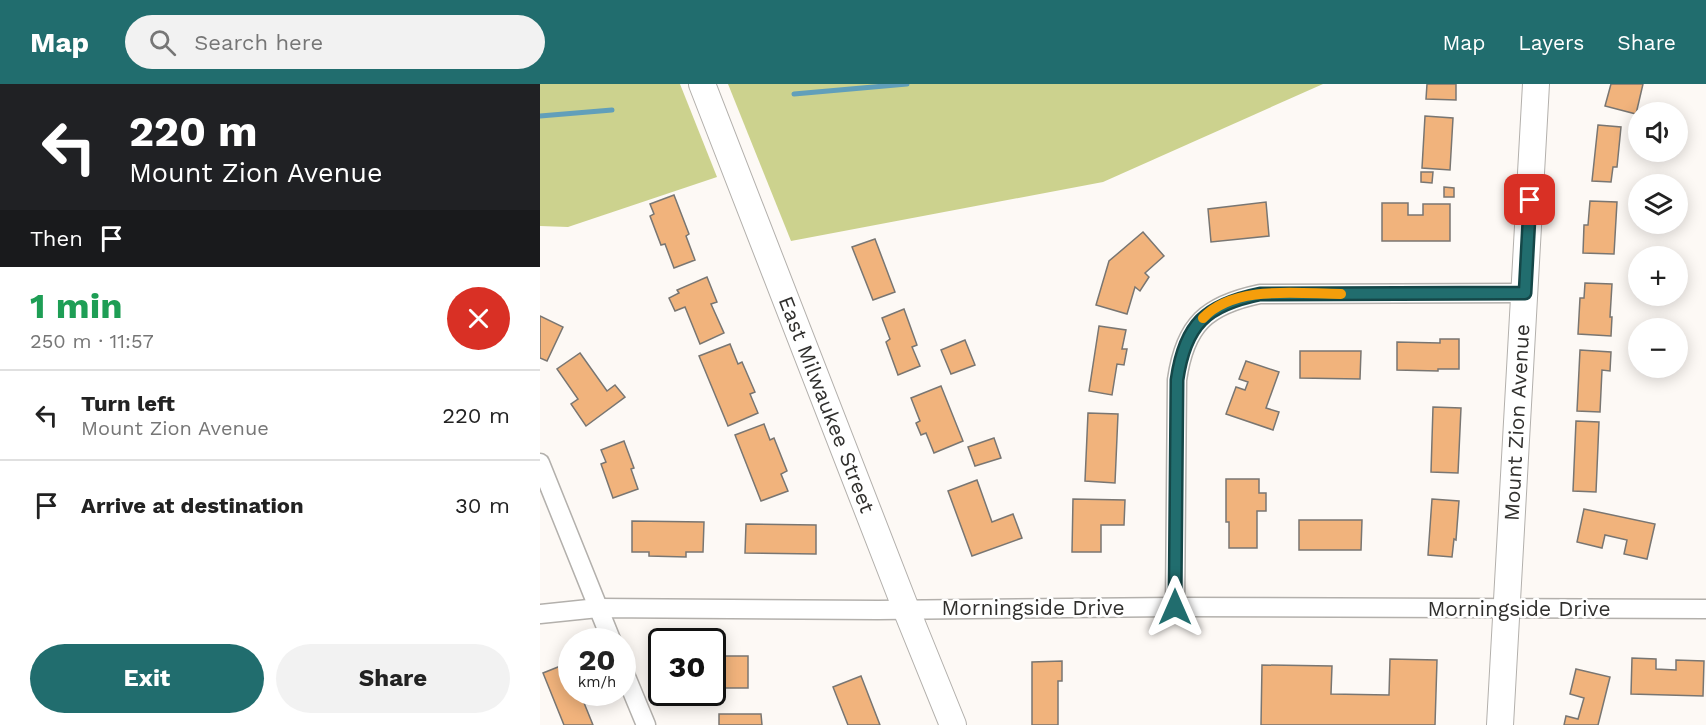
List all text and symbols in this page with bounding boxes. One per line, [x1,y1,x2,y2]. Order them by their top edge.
search box [125,15,545,69]
text: Map [30,26,89,59]
icon: search [146,26,179,59]
text: Search here [194,30,323,55]
text: Map [1442,30,1485,55]
text: Layers [1518,30,1584,55]
text: Share [1617,30,1676,55]
map controls [1628,102,1688,378]
button: sound [1628,102,1688,162]
text: 220 m [129,107,258,156]
icon: left [30,108,108,186]
text: Mount Zion Avenue [129,157,382,189]
pin [1504,174,1555,225]
button: layers [1628,174,1688,234]
icon: arrive [1513,183,1546,216]
icon: arrive [95,222,128,255]
text: Then [30,226,83,251]
button: + [1628,246,1688,306]
text: 1 min [30,285,122,327]
button: close [447,287,510,350]
street label: East Milwaukee Street [774,293,880,517]
button: − [1628,318,1688,378]
street label: Mount Zion Avenue [1498,323,1535,522]
text: 250 m · 11:57 [30,329,154,353]
text: Turn left [81,391,175,416]
icon: left [30,399,63,432]
text: 220 m [442,403,510,428]
text: Mount Zion Avenue [81,416,269,440]
icon: arrive [30,489,63,522]
text: Arrive at destination [81,493,304,518]
text: 30 m [455,493,510,518]
position arrow [1143,575,1207,639]
street label: Morningside Drive [941,595,1125,620]
street label: Morningside Drive [1427,596,1611,621]
speed limit sign: 30 [648,628,726,706]
text: 20 [578,642,616,677]
button: Exit [30,644,264,713]
button: Share [276,644,510,713]
text: km/h [578,673,616,691]

